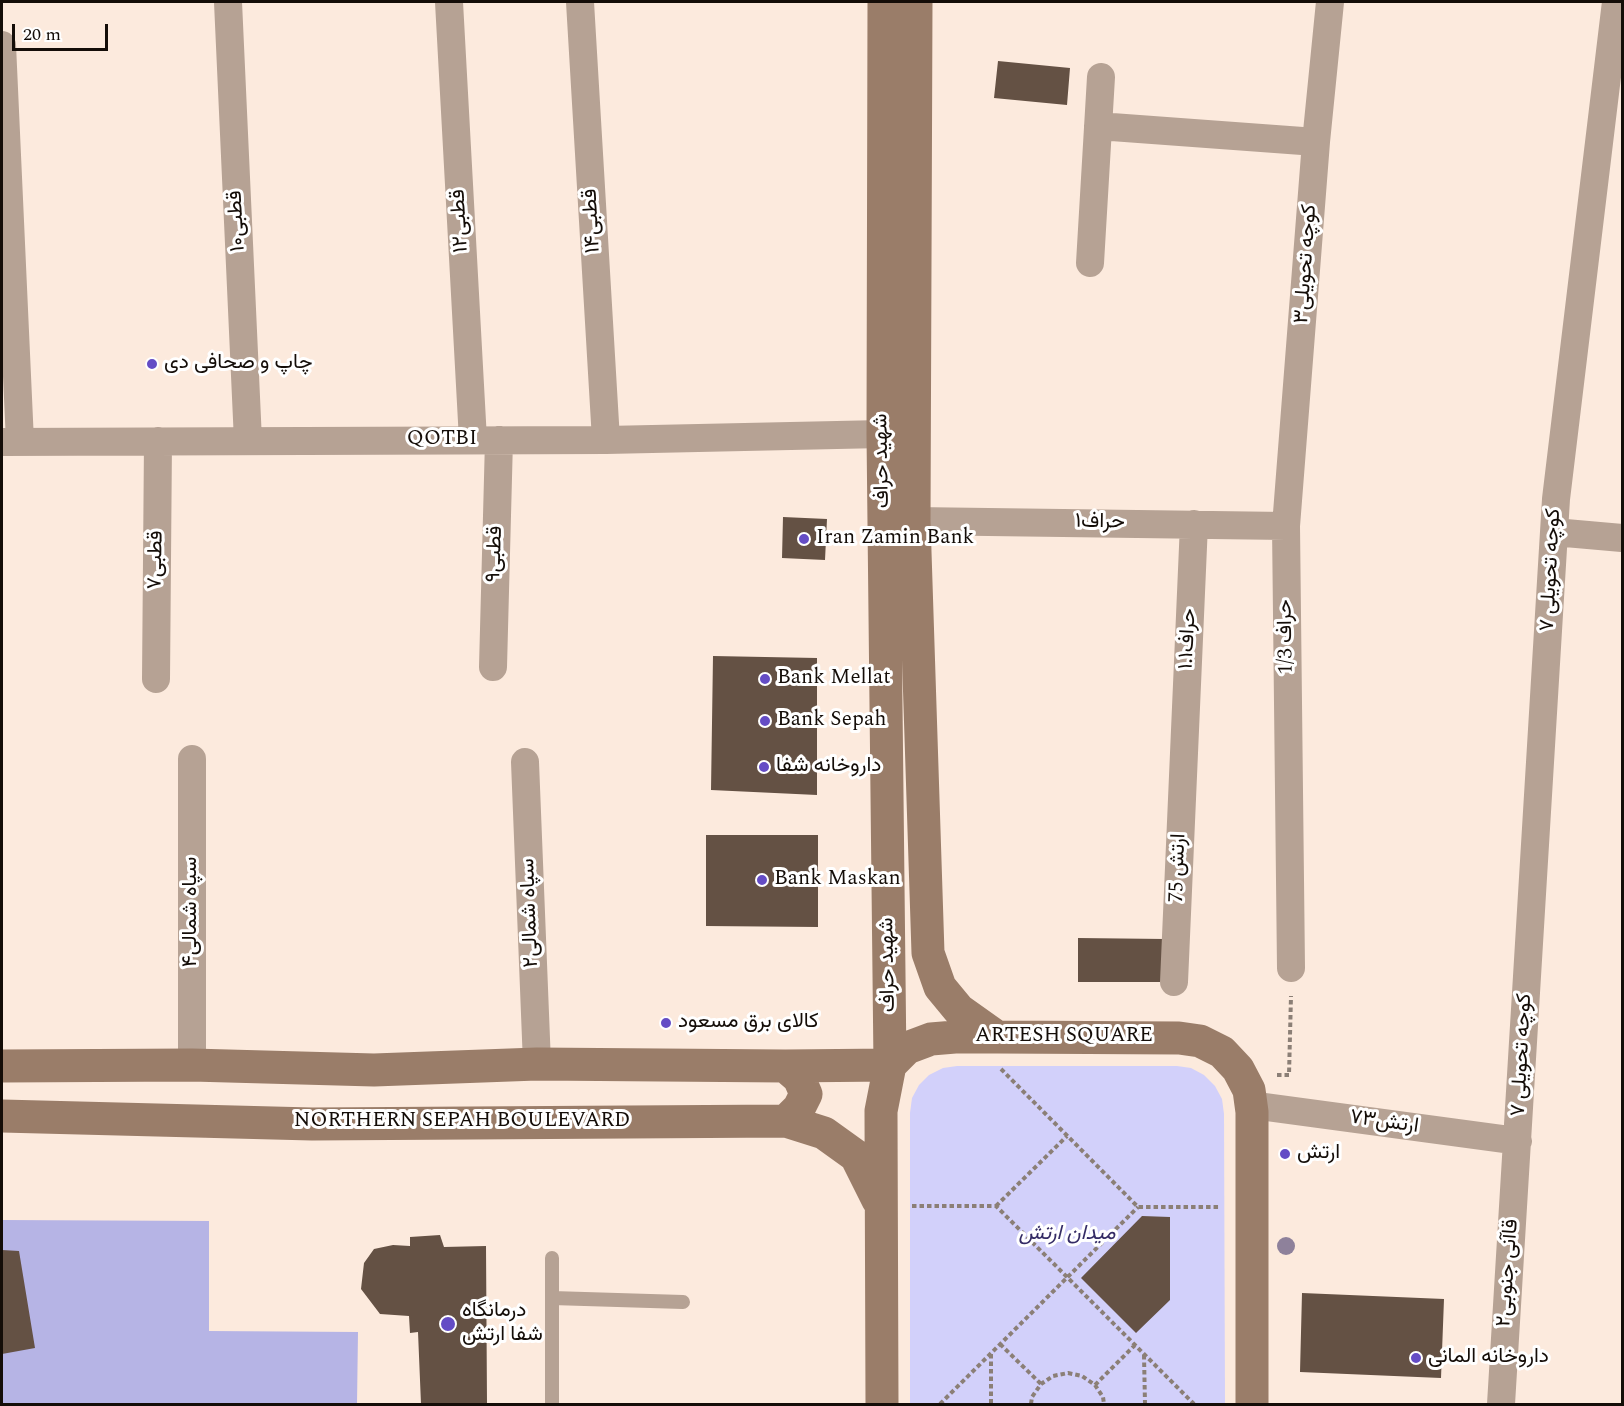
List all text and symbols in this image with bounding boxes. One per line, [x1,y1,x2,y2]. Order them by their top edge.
scale bar [15,12,111,50]
text: 20 m [23,21,61,48]
street label: قطبی۱۴ [579,188,607,254]
street label: قطبی۱۲ [447,189,475,253]
street label: قطبی۱۰ [224,190,252,252]
street label: کوچه تحویلی۳ [1290,203,1324,325]
place label: چاپ و صحافی دی [164,351,312,377]
marker: چاپ و صحافی دی [145,357,159,371]
street label: شهید حراف [870,413,896,509]
street label: QOTBI [407,427,477,453]
street label: کوچه تحویلی ۷ [1536,508,1568,632]
street label: حراف۱ [1075,510,1125,536]
street label: قطبی۹ [482,525,510,583]
place label: Iran Zamin Bank [816,526,974,552]
street label: قطبی۷ [144,530,170,590]
marker: Iran Zamin Bank [797,532,811,546]
street label: 1/3 حراف [1274,599,1300,675]
street label: حراف۱.۱ [1175,608,1203,670]
place label: Bank Mellat [777,666,891,692]
marker: Bank Mellat [758,672,772,686]
place label: Bank Sepah [777,708,886,734]
marker: Bank Sepah [758,714,772,728]
place label: داروخانه شفا [776,754,881,780]
marker: داروخانه شفا [757,760,771,774]
street label: 75 ارتش [1165,833,1193,903]
street label: سپاه شمالی۴ [179,857,205,967]
street label: سپاه شمالی۲ [516,858,546,968]
place label: Bank Maskan [774,867,901,893]
marker: Bank Maskan [755,873,769,887]
street label: شهید حراف [876,917,902,1013]
street label: کوچه تحویلی ۷ [1507,993,1539,1117]
place label: کالای برق مسعود [678,1010,819,1036]
marker: کالای برق مسعود [659,1016,673,1030]
street label: ARTESH SQUARE [975,1024,1153,1050]
street label: ارتش۷۳ [1348,1106,1420,1140]
street label: NORTHERN SEPAH BOULEVARD [294,1109,630,1135]
place label: ارتش [1297,1141,1340,1167]
marker: ارتش [1278,1147,1292,1161]
street label: ۲قاآنی جنوبی [1493,1218,1525,1328]
park label: میدان ارتش [1018,1222,1116,1248]
place label: درمانگاه شفا ارتش [462,1299,543,1349]
marker: درمانگاه شفا ارتش [439,1315,457,1333]
place label: داروخانه المانی [1428,1345,1549,1371]
marker: داروخانه المانی [1409,1351,1423,1365]

